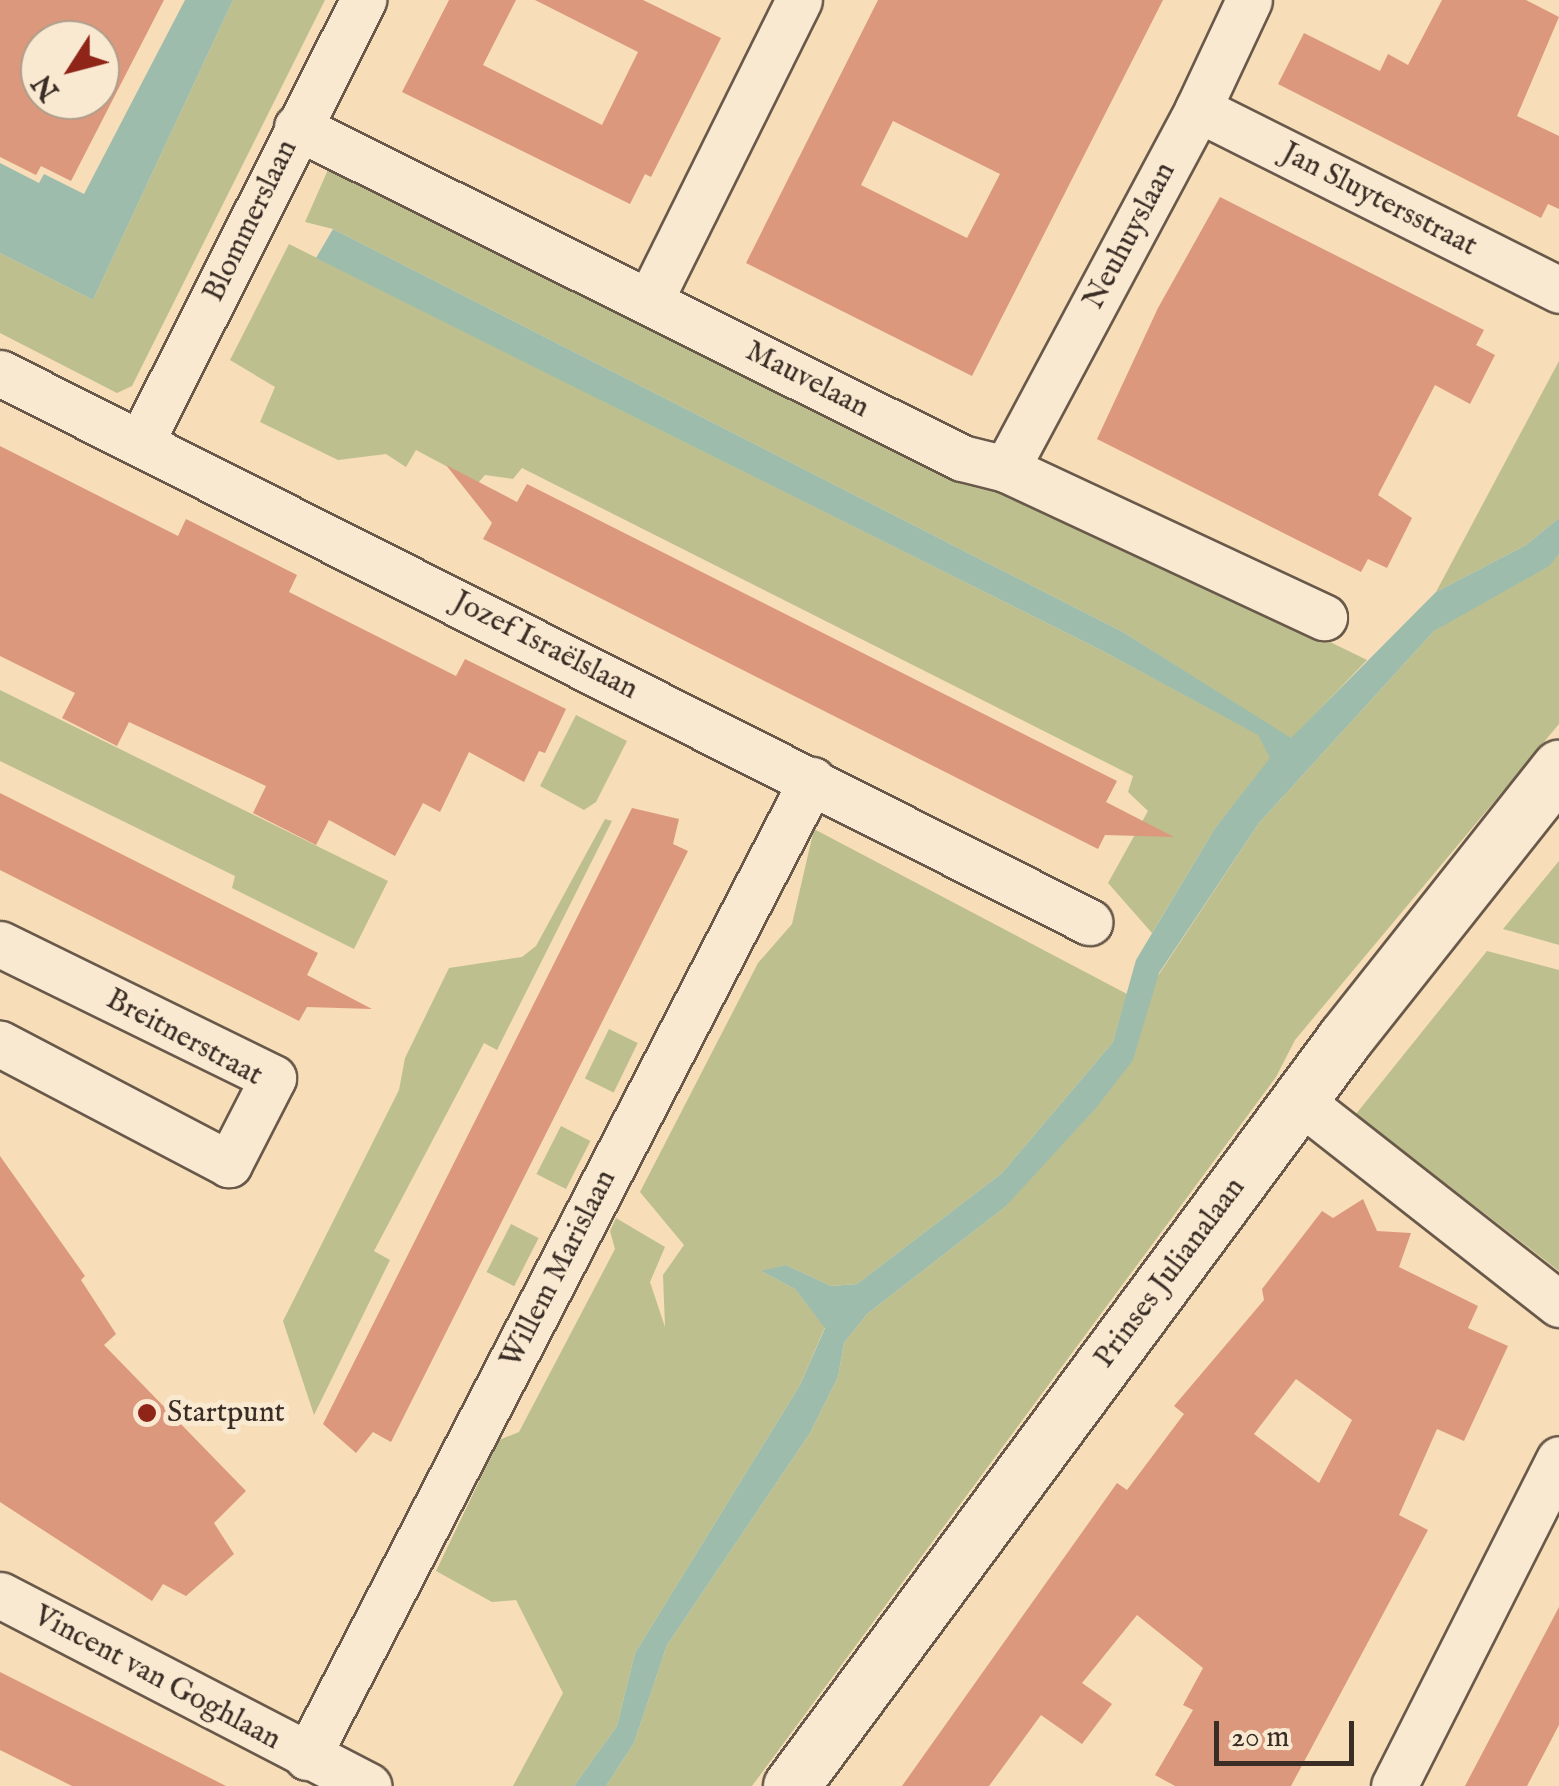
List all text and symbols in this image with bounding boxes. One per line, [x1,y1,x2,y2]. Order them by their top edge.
north arrow [20,20,120,120]
text: N [26,67,68,107]
street label: Blommerslaan [196,134,306,308]
street label: Jan Sluytersstraat [1275,135,1483,265]
street label: Neuhuyslaan [1076,156,1184,316]
street label: Mauvelaan [739,334,875,426]
street label: Jozef Israëlslaan [446,584,644,708]
street label: Breitnerstraat [100,982,268,1094]
street label: Willem Marislaan [494,1164,624,1374]
street label: Prinses Julianalaan [1087,1171,1253,1375]
place label: Startpunt [167,1395,285,1431]
marker: Startpunt [136,1402,158,1424]
street label: Vincent van Goghlaan [28,1598,286,1758]
scale bar [1219,1701,1359,1763]
text: 20 m [1231,1719,1290,1757]

